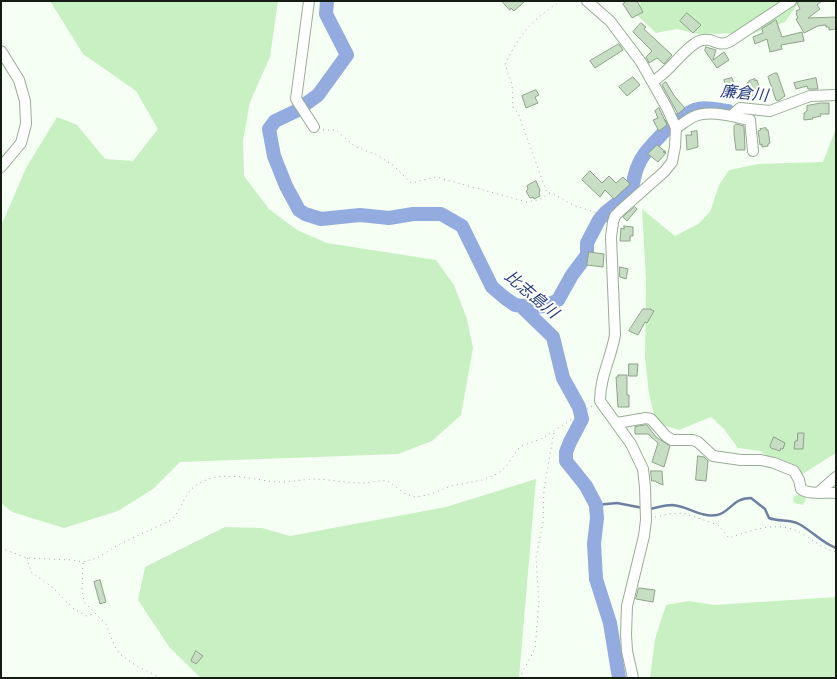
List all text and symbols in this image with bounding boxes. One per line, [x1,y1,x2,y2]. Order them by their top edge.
water label: 廉倉川 [719,82,769,106]
water label: 比志島川 [500,267,562,323]

